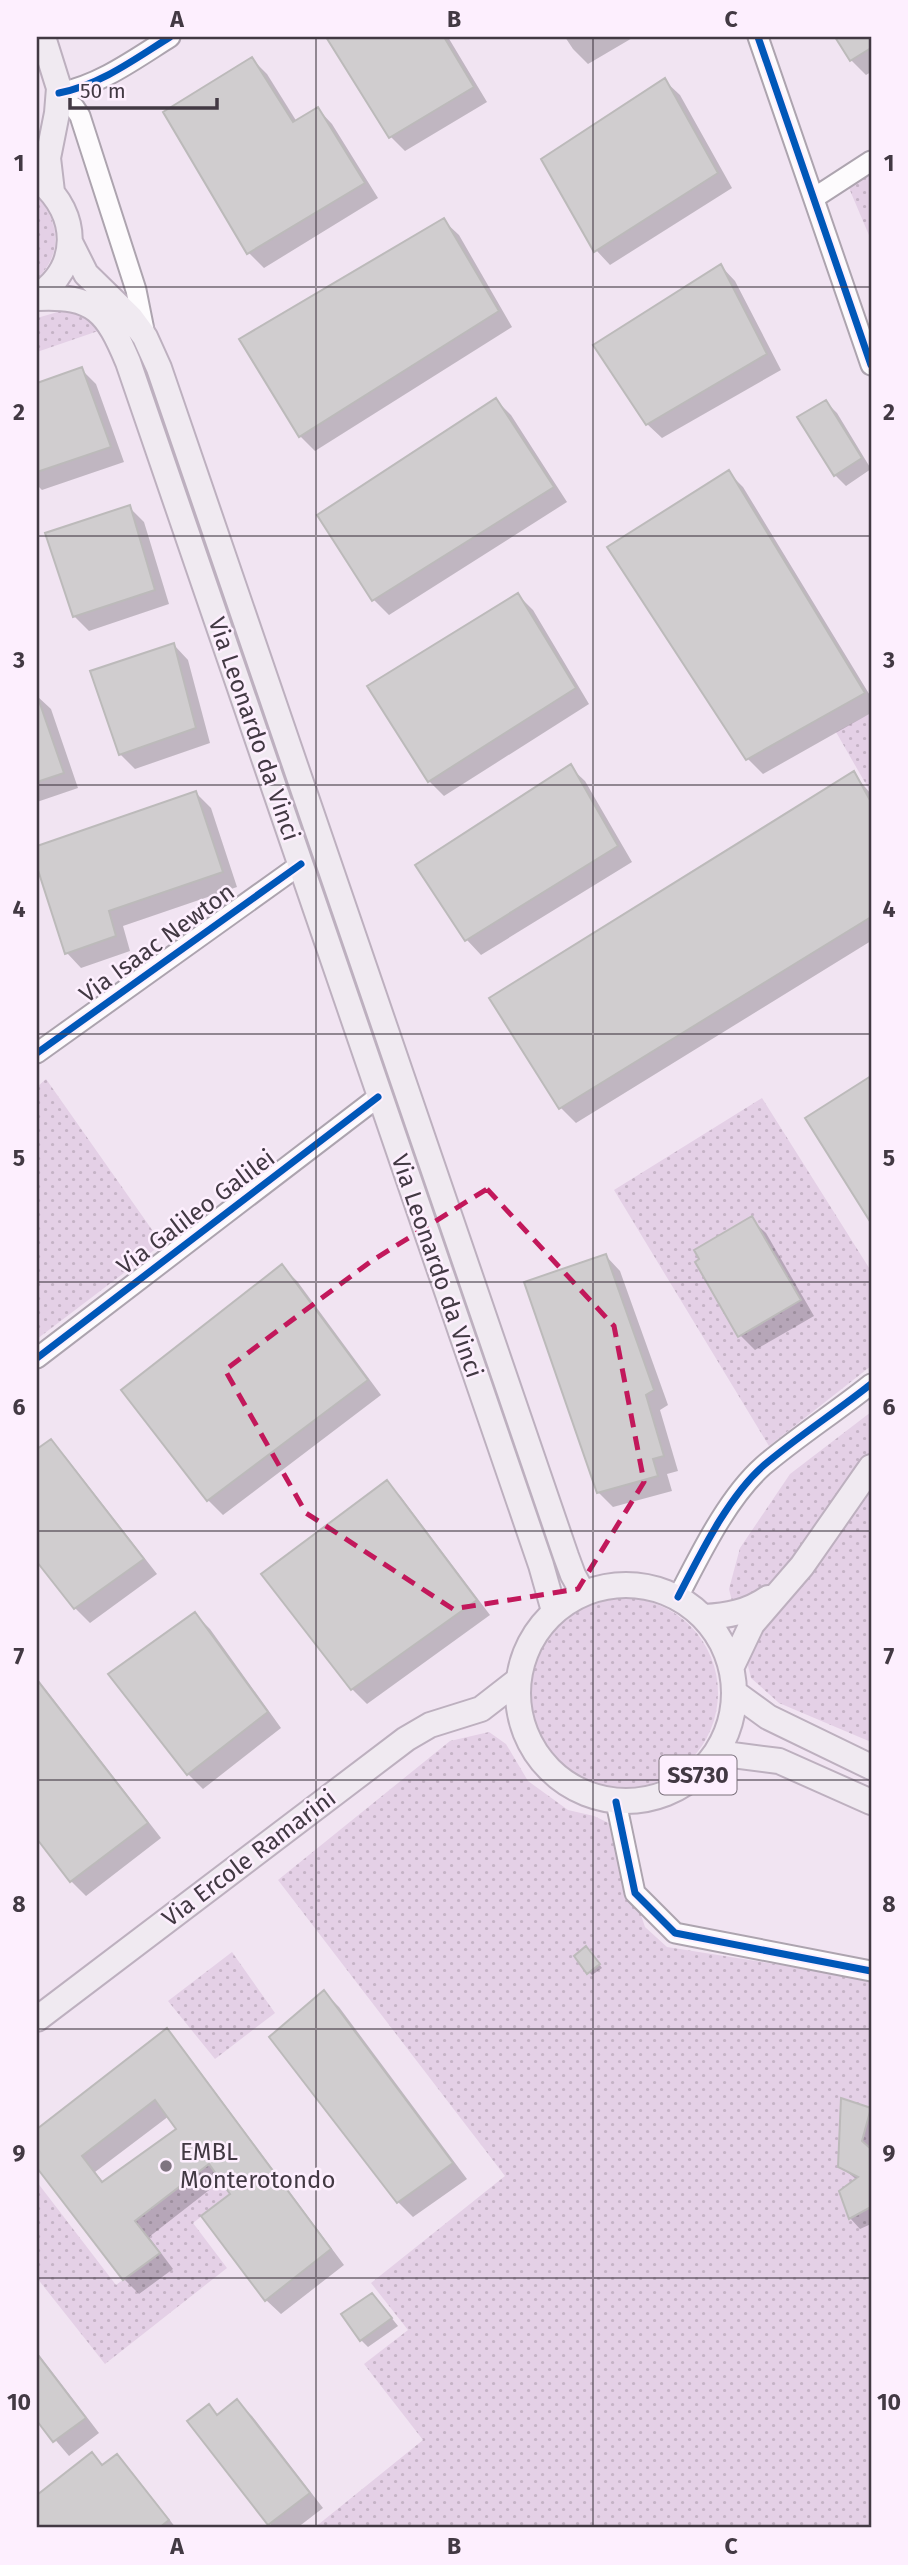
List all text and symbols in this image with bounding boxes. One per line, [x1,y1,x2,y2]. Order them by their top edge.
text: A [169,5,184,33]
text: B [447,5,461,33]
text: C [724,5,738,33]
scale bar [70,66,217,110]
text: 50 m [80,78,126,104]
text: 1 [14,149,24,177]
text: 1 [884,149,894,177]
text: 2 [13,398,25,426]
text: 2 [883,398,895,426]
street label: Via Leonardo da Vinci [203,614,305,844]
text: 3 [12,646,25,674]
text: 3 [882,646,895,674]
street label: Via Isaac Newton [74,877,240,1009]
text: 4 [13,895,26,923]
text: 4 [883,895,896,923]
text: 5 [13,1144,25,1172]
street label: Via Galileo Galilei [112,1144,280,1280]
text: 5 [883,1144,895,1172]
street label: Via Leonardo da Vinci [386,1151,488,1381]
text: 6 [13,1393,26,1421]
text: 6 [883,1393,896,1421]
text: 7 [14,1642,25,1670]
text: 7 [884,1642,895,1670]
road number: SS730 [660,1756,736,1795]
street label: Via Ercole Ramarini [157,1784,341,1932]
text: 8 [12,1890,26,1918]
text: 8 [882,1890,896,1918]
place label: EMBL Monterotondo [180,2138,335,2194]
text: 9 [13,2139,26,2167]
text: 9 [883,2139,896,2167]
marker: EMBL Monterotondo [158,2158,174,2174]
text: 10 [7,2388,31,2416]
text: 10 [877,2388,901,2416]
text: A [169,2532,184,2560]
text: B [447,2532,461,2560]
text: C [724,2532,738,2560]

